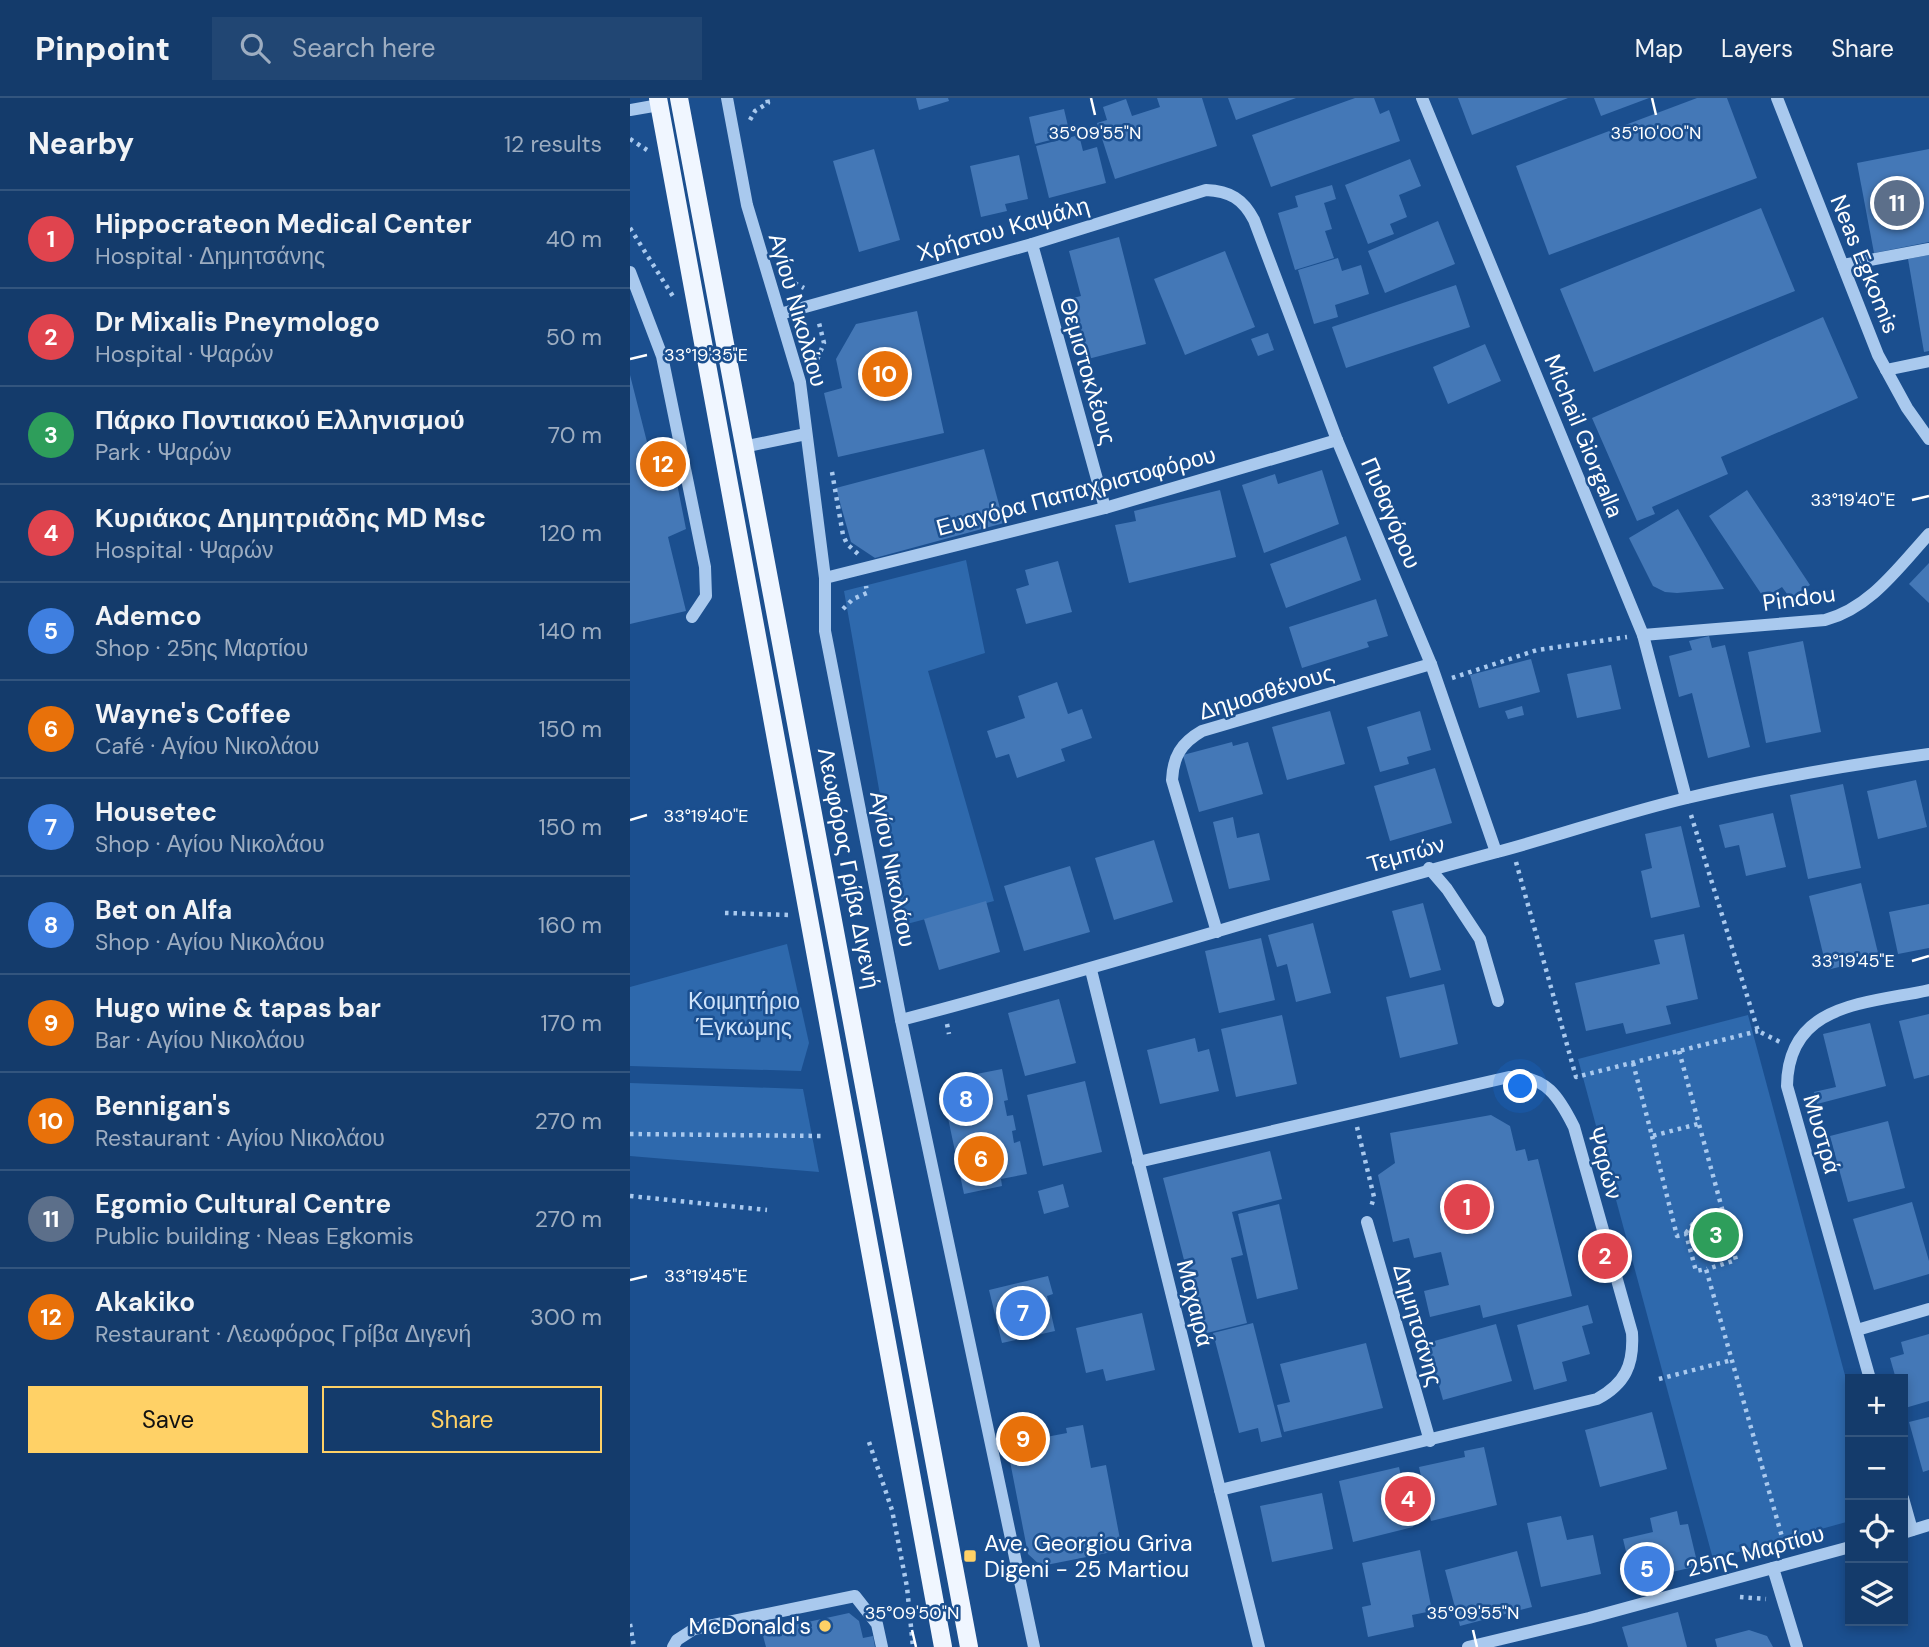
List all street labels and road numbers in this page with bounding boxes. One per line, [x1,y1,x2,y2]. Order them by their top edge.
street label: Χρήστου Καψάλη [913,190,1093,268]
street label: Neas Egkomis [1824,190,1906,338]
street label: Αγίου Νικολάου [762,230,834,390]
street label: Θεμιστοκλέους [1053,294,1123,448]
street label: Michail Giorgalla [1538,350,1630,522]
street label: Ευαγόρα Παπαχριστοφόρου [933,439,1219,543]
street label: Πυθαγόρου [1354,453,1428,573]
street label: Pindou [1761,578,1837,618]
street label: Δημοσθένους [1195,657,1337,727]
street label: Λεωφόρος Γρίβα Διγενή [811,745,887,991]
street label: Αγίου Νικολάου [863,789,923,949]
street label: Τεμπών [1364,829,1448,879]
street label: Μυστρά [1796,1091,1848,1177]
street label: Ψαρών [1580,1123,1630,1203]
street label: Μαχαιρά [1170,1256,1220,1350]
street label: Δημητσάνης [1386,1260,1450,1390]
street label: 25ης Μαρτίου [1683,1518,1827,1584]

